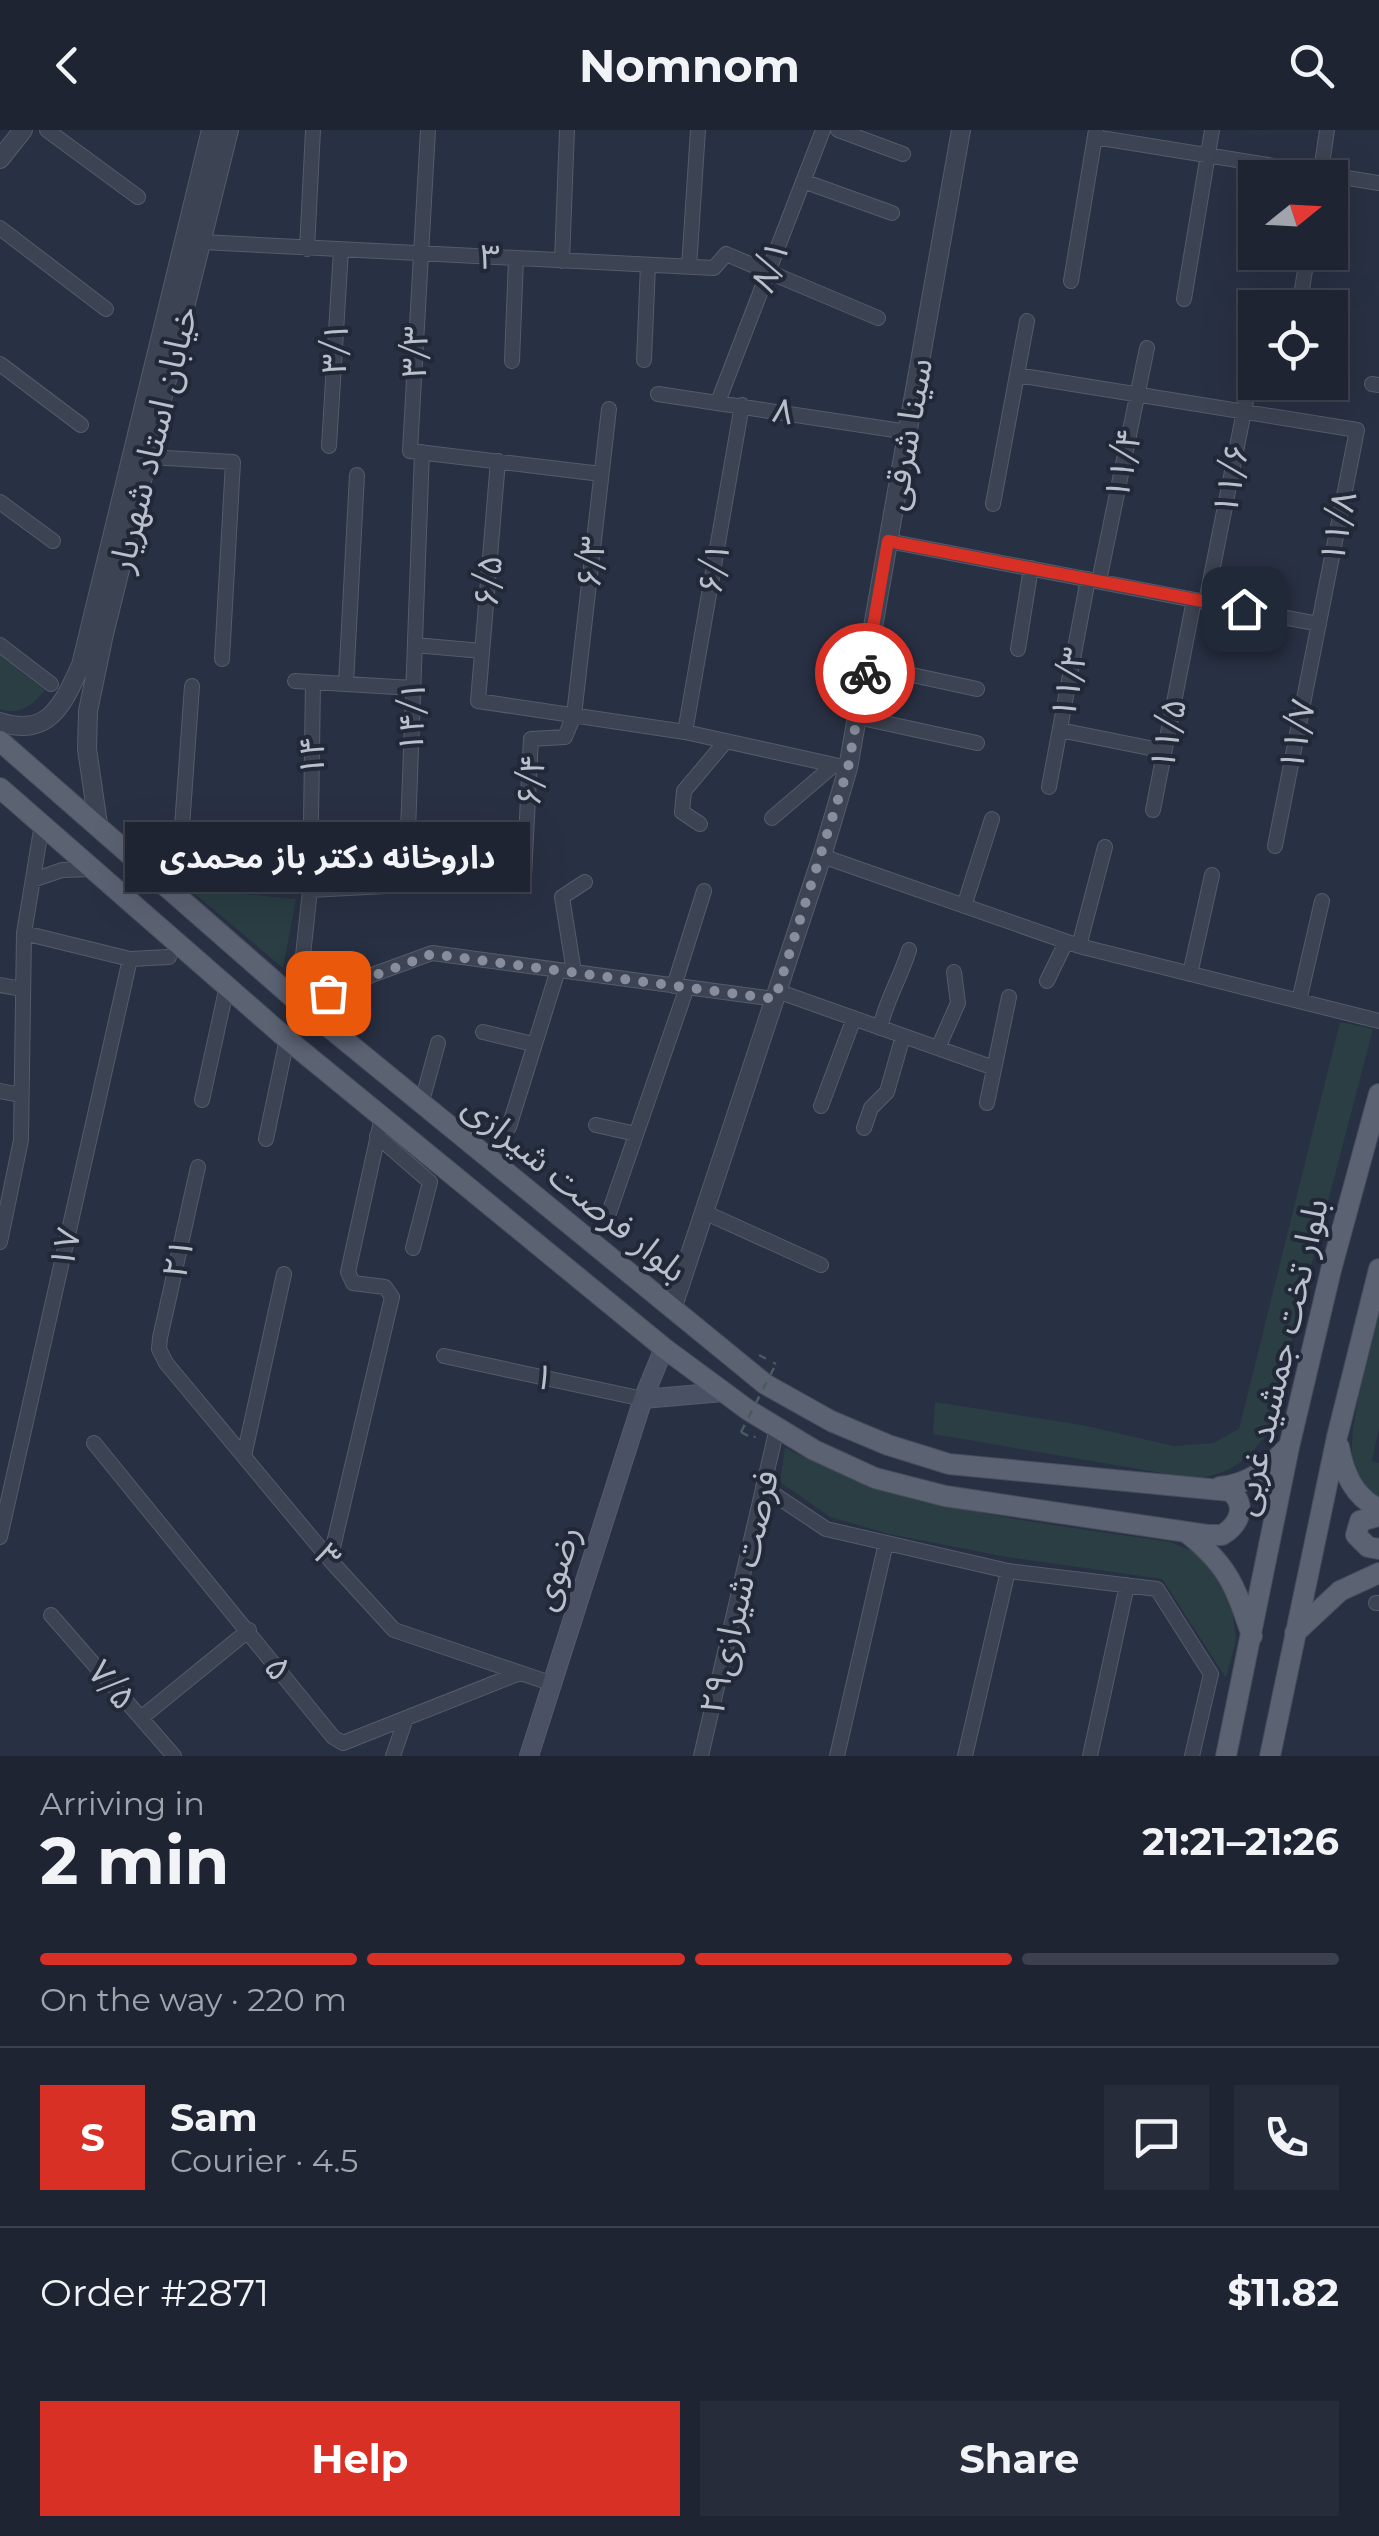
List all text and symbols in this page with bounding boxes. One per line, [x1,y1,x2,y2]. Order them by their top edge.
icon: back [40,38,95,93]
text: Nomnom [579,38,800,93]
icon: search [1284,38,1339,93]
north arrow [1238,160,1348,270]
map controls [1238,160,1348,400]
street label: ۸/۱ [740,234,799,298]
street label: ۳ [479,235,501,278]
button: locate [1238,290,1348,400]
street label: خیابان استاد شهریار [98,301,206,577]
street label: ۳/۱ [312,321,357,375]
street label: ۳/۳ [392,325,437,379]
street label: سینا شرقی [872,355,941,513]
street label: ۸ [770,388,796,433]
street label: ۱۱/۴ [1094,424,1151,503]
street label: ۱۱/۶ [1203,440,1258,518]
street label: ۱۱/۸ [1310,488,1365,566]
street label: ۶/۳ [566,534,615,590]
street label: ۶/۱ [688,539,739,597]
street label: ۶/۵ [464,553,511,609]
pin [1202,567,1287,652]
icon: home [1217,582,1272,637]
courier [815,623,915,723]
street label: ۱۱/۳ [1041,644,1096,722]
icon: bike [838,646,893,701]
street label: ۱۴/۱ [389,680,434,754]
street label: ۱۱/۵ [1140,695,1195,773]
street label: ۱۱/۷ [1269,696,1324,774]
street label: ۱۴ [290,736,333,776]
street label: ۶/۴ [506,752,555,808]
callout: داروخانه دکتر باز محمدی [125,823,530,893]
text: داروخانه دکتر باز محمدی [160,837,495,876]
pin [286,951,371,1036]
icon: bag [301,966,356,1021]
street label: بلوار فرصت شیرازی [455,1084,696,1291]
street label: بلوار تخت جمشید غربی [1222,1194,1337,1520]
street label: ۱۷ [39,1224,90,1272]
street label: ۲۱ [152,1234,203,1282]
street label: ۱ [530,1353,558,1400]
street label: فرصت شیرازی۲۹ [690,1466,787,1718]
street label: رضوی [522,1520,589,1616]
street label: ۳ [306,1534,351,1577]
street label: ۵ [255,1647,302,1689]
street label: ۷/۵ [79,1651,146,1718]
text: Arriving in [40,1784,205,1823]
text: 21:21–21:26 [1142,1818,1339,1865]
text: 2 min [40,1821,229,1900]
text: On the way · 220 m [40,1980,347,2019]
button: chat [1104,2085,1209,2190]
button: phone [1234,2085,1339,2190]
text: Sam [170,2094,258,2141]
text: S [80,2114,105,2161]
text: Courier · 4.5 [170,2141,358,2180]
text: Order #2871 [40,2269,269,2316]
text: $11.82 [1228,2269,1339,2316]
button: Help [40,2401,680,2516]
button: Share [700,2401,1339,2516]

